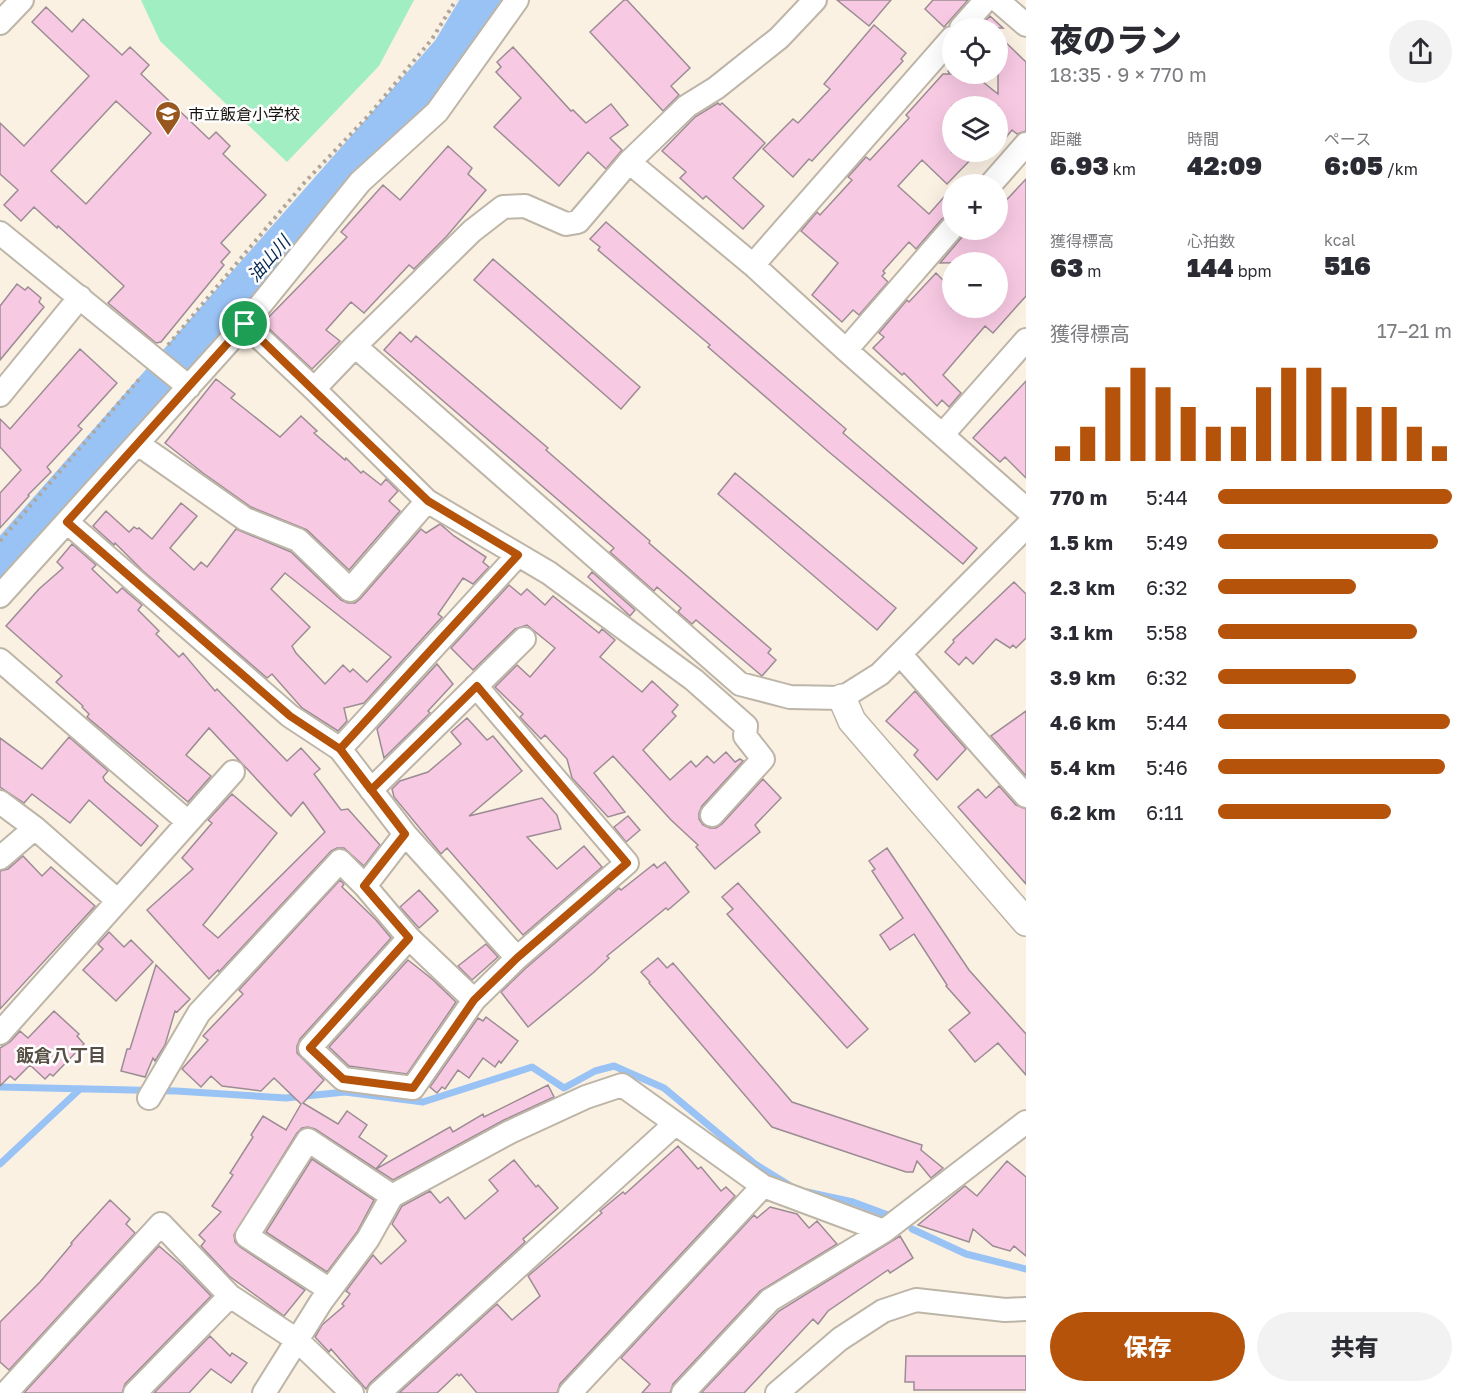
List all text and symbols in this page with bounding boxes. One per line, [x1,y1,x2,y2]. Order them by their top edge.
map controls [942,18,1008,318]
button: locate [942,18,1008,84]
text: 夜のラン [1050,20,1182,59]
button: share [1389,20,1452,83]
text: 18:35 · 9 × 770 m [1050,62,1207,86]
button: layers [942,96,1008,162]
school or university icon: 市立飯倉小学校 [153,99,183,137]
place label: 市立飯倉小学校 [188,104,300,124]
text: 距離 [1050,129,1082,149]
text: 時間 [1187,129,1219,149]
text: ペース [1324,129,1371,149]
text: 6.93 [1050,150,1109,181]
text: 42:09 [1187,150,1262,181]
text: 6:05 [1324,150,1383,181]
text: km [1109,159,1136,179]
text: /km [1383,159,1418,179]
button: + [942,174,1008,240]
water label: 油山川 [242,229,296,286]
text: kcal [1324,230,1356,250]
text: 獲得標高 [1050,231,1114,251]
text: 心拍数 [1187,231,1235,251]
text: 516 [1324,250,1371,281]
button: − [942,252,1008,318]
text: 63 [1050,252,1083,283]
text: 144 [1187,252,1234,283]
text: m [1083,261,1101,281]
text: bpm [1234,261,1272,281]
pin [219,298,270,349]
icon: arrive [228,307,261,340]
text: 17–21 m [1377,318,1452,342]
text: 獲得標高 [1050,321,1130,345]
text: 770 m [1050,485,1107,509]
text: 5:44 [1146,485,1188,509]
text: 1.5 km [1050,530,1113,554]
text: 5:49 [1146,530,1188,554]
text: 2.3 km [1050,575,1115,599]
text: 6:32 [1146,575,1187,599]
text: 3.1 km [1050,620,1113,644]
text: 5:58 [1146,620,1187,644]
text: 3.9 km [1050,665,1115,689]
text: 6:32 [1146,665,1187,689]
text: 4.6 km [1050,710,1116,734]
text: 5:44 [1146,710,1188,734]
text: 5.4 km [1050,755,1115,779]
text: 5:46 [1146,755,1188,779]
text: 6.2 km [1050,800,1115,824]
text: 6:11 [1146,800,1184,824]
district label: 飯倉八丁目 [16,1044,106,1066]
button: 保存 [1050,1312,1245,1381]
button: 共有 [1257,1312,1452,1381]

